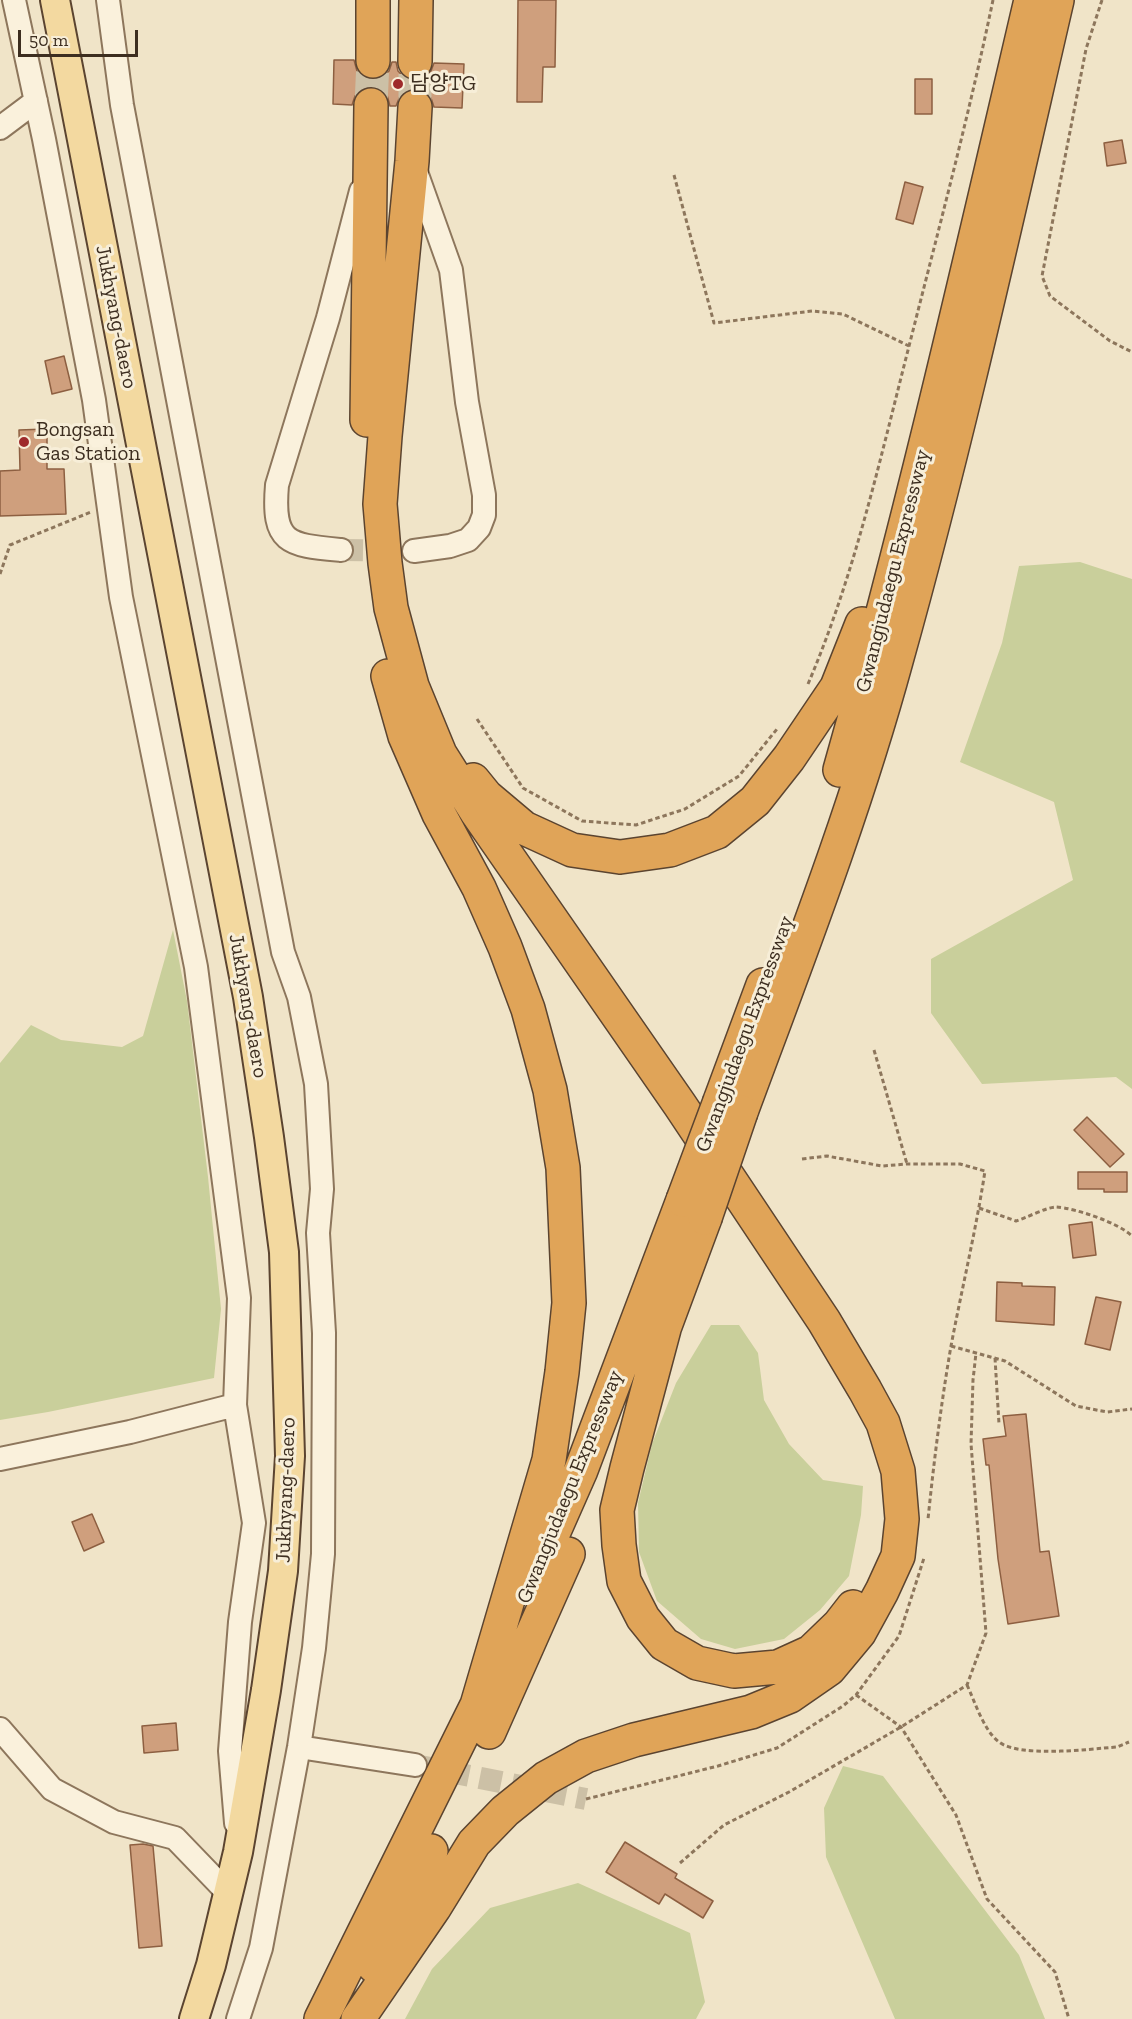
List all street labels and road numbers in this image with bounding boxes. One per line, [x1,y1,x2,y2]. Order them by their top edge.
street label: Jukhyang-daero [90,243,142,391]
street label: Gwangjudaegu Expressway [851,447,935,695]
street label: Gwangjudaegu Expressway [691,913,799,1155]
street label: Jukhyang-daero [223,932,273,1080]
street label: Gwangjudaegu Expressway [512,1367,628,1607]
street label: Jukhyang-daero [271,1417,301,1563]

